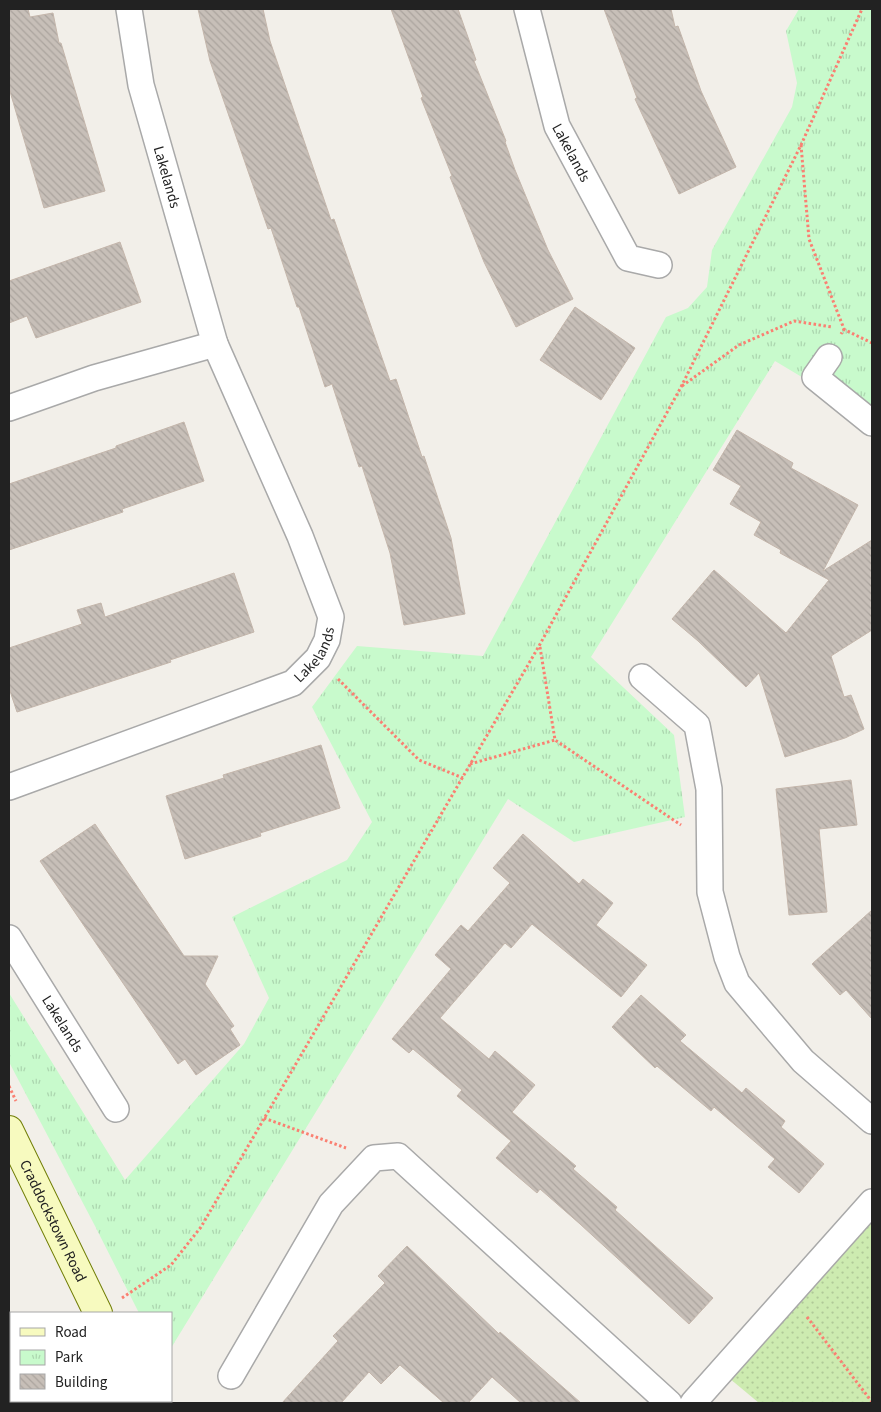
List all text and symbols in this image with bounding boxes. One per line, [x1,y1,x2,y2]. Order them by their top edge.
street label: Lakelands [547,120,595,186]
street label: Lakelands [148,144,185,211]
street label: Lakelands [289,626,340,687]
street label: Lakelands [36,991,88,1056]
street label: Craddockstown Road [14,1157,91,1286]
legend [10,1312,172,1402]
text: Road [55,1322,87,1343]
text: Park [55,1347,84,1368]
text: Building [55,1372,108,1393]

